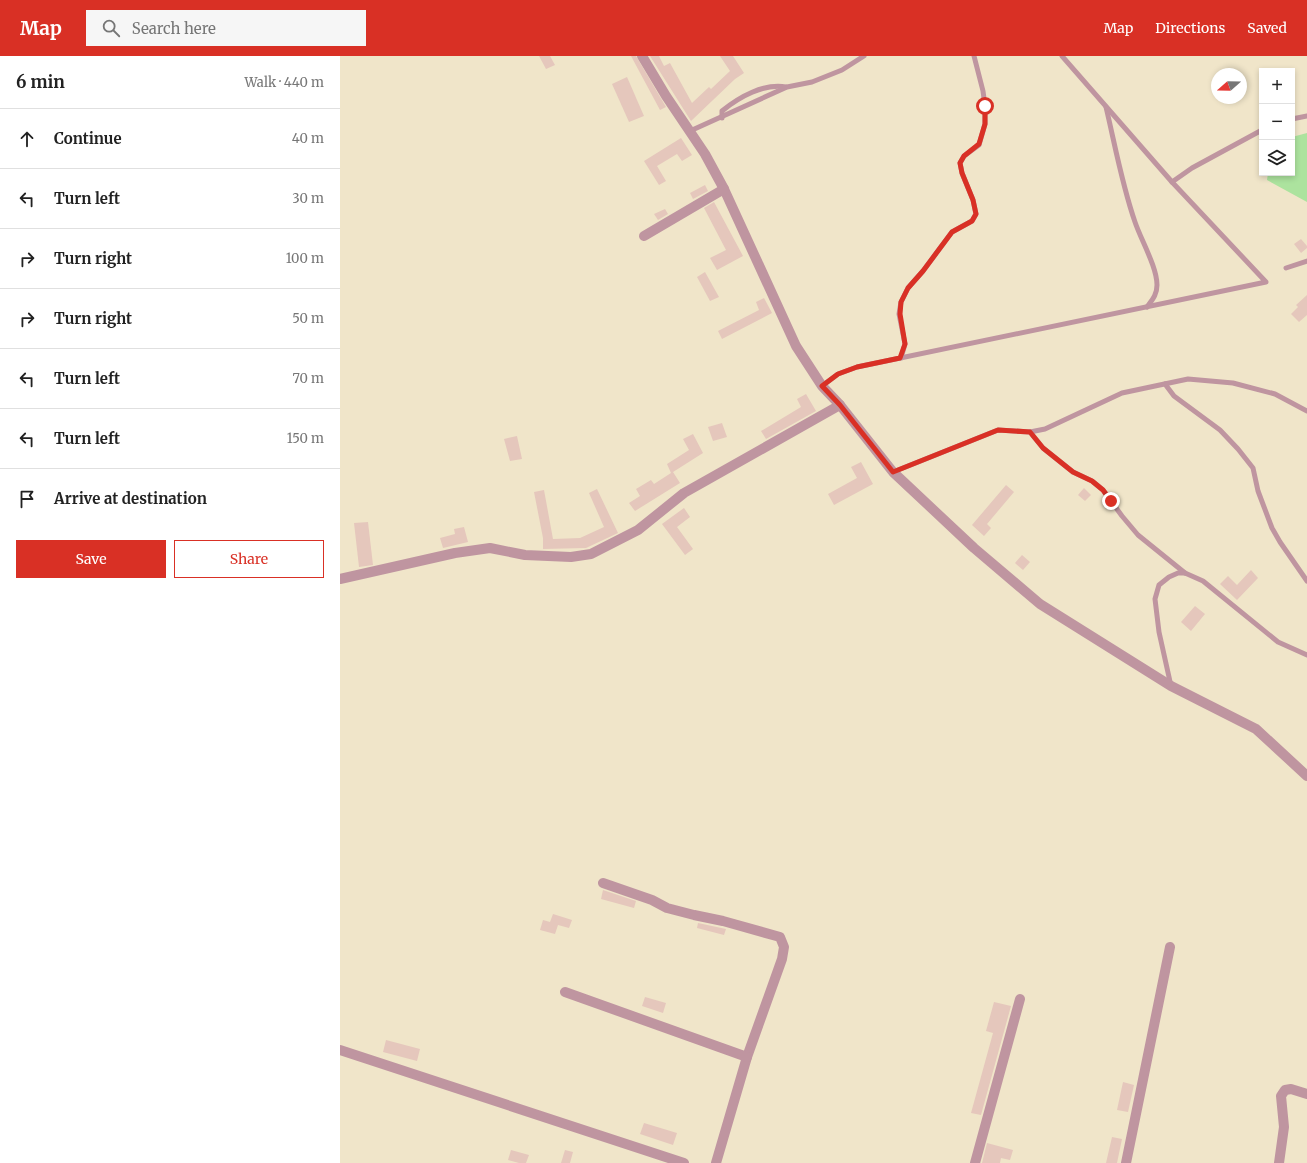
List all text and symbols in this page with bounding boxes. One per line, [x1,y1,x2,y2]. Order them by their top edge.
search box [86,10,366,46]
text: Map [20,16,62,40]
icon: search [100,17,122,39]
text: Search here [132,19,216,38]
text: Map [1103,19,1133,37]
text: Directions [1155,19,1225,37]
text: Saved [1247,19,1287,37]
north arrow [1211,68,1247,104]
map controls [1259,68,1295,176]
button: + [1259,68,1295,104]
text: 6 min [16,71,65,93]
text: Walk · 440 m [244,74,324,91]
route start [976,97,994,115]
button: − [1259,104,1295,140]
icon: ahead [16,128,38,150]
text: Continue [54,129,122,148]
text: 40 m [292,130,324,147]
button: layers [1259,140,1295,176]
icon: left [16,188,38,210]
text: Turn left [54,189,120,208]
text: 30 m [292,190,324,207]
icon: right [16,248,38,270]
text: Turn right [54,249,132,268]
text: 100 m [286,250,324,267]
icon: right [16,308,38,330]
text: Turn right [54,309,132,328]
text: 50 m [292,310,324,327]
icon: left [16,368,38,390]
text: Turn left [54,369,120,388]
text: 70 m [293,370,324,387]
icon: left [16,428,38,450]
text: Turn left [54,429,120,448]
text: 150 m [287,430,324,447]
icon: arrive [16,488,38,510]
text: Arrive at destination [54,489,207,508]
route end [1102,492,1120,510]
button: Save [16,540,166,578]
button: Share [174,540,324,578]

